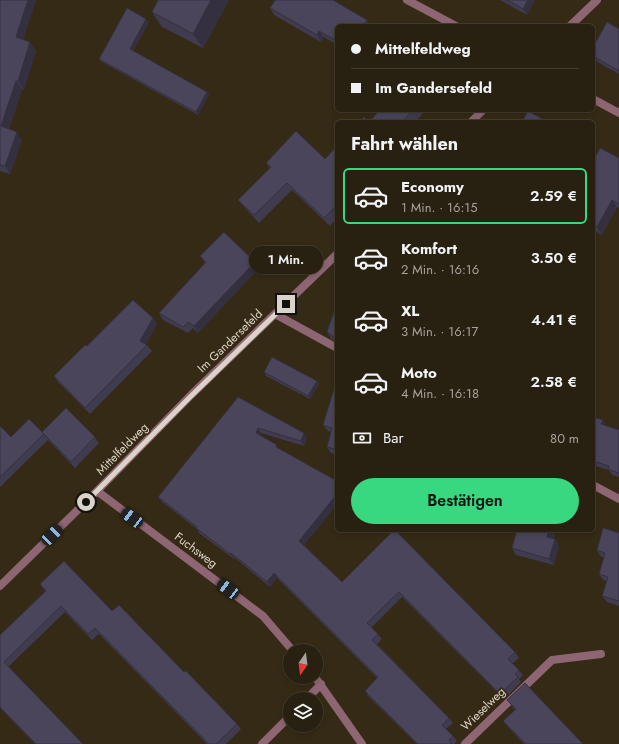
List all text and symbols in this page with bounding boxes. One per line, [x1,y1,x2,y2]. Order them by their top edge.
text: Mittelfeldweg [375,38,471,60]
text: Im Gandersefeld [375,77,492,99]
text: Fahrt wählen [351,131,458,157]
text: Economy [401,176,464,198]
icon: car [353,178,389,214]
text: 2.59 € [530,185,577,207]
text: 1 Min. · 16:15 [401,198,478,217]
text: Komfort [401,238,457,260]
icon: car [353,240,389,276]
callout: 1 Min. [249,246,323,274]
text: 3.50 € [531,247,577,269]
text: 1 Min. [268,250,304,269]
text: 2 Min. · 16:16 [401,260,479,279]
route end [277,295,295,313]
text: XL [401,300,419,322]
icon: car [353,302,389,338]
street label: Im Gandersefeld [193,305,267,377]
text: 4.41 € [531,309,577,331]
text: 3 Min. · 16:17 [401,322,478,341]
text: Moto [401,362,437,384]
icon: car [353,364,389,400]
text: 2.58 € [531,371,577,393]
text: 4 Min. · 16:18 [401,384,479,403]
street label: Mittelfeldweg [92,419,152,479]
icon: cash [351,427,373,449]
text: Bar [383,427,404,449]
text: 80 m [550,429,579,448]
button: Bestätigen [351,478,579,524]
route start [77,493,95,511]
car [119,506,145,530]
car [39,522,65,548]
street label: Fuchsweg [171,528,221,572]
car [215,577,241,601]
north arrow [283,644,323,684]
map controls [283,644,323,732]
street label: Wieselweg [457,683,509,735]
button: layers [283,692,323,732]

